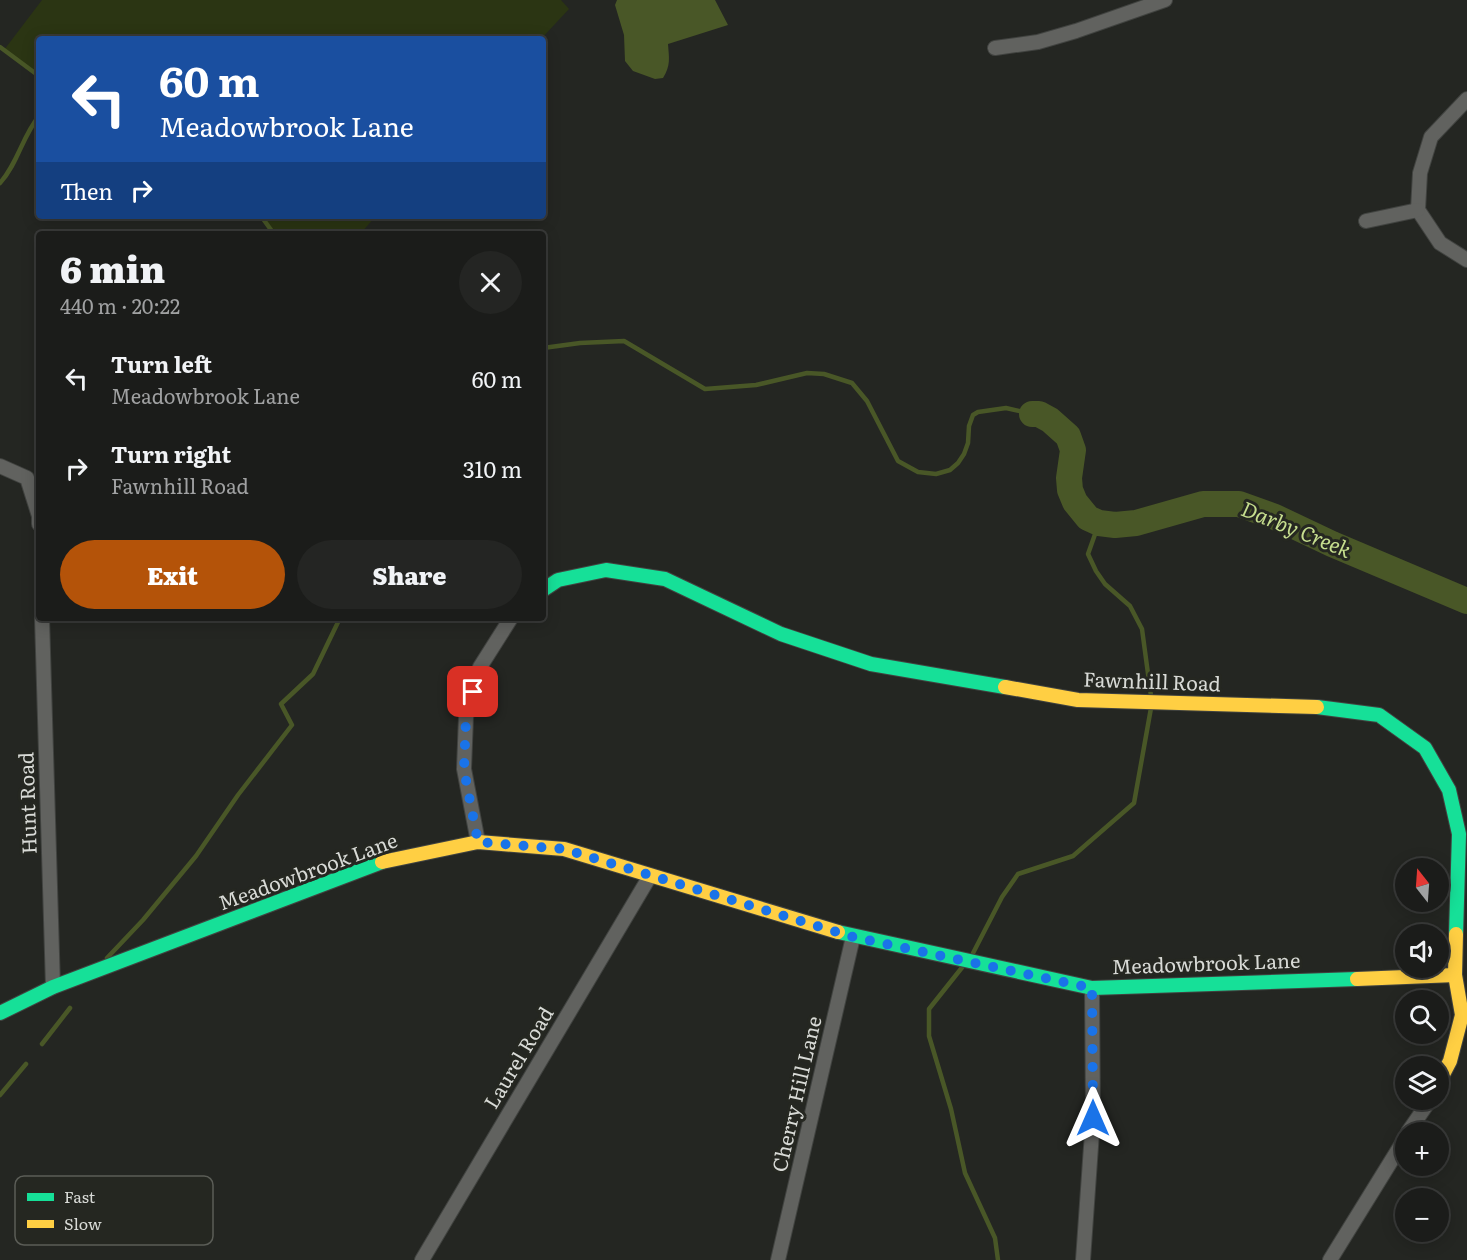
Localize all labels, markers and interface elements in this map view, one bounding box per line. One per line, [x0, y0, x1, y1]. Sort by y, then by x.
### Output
text: 60 m [159, 48, 260, 110]
icon: left [60, 60, 138, 138]
text: Meadowbrook Lane [159, 105, 414, 145]
text: Then [60, 174, 113, 207]
icon: right [125, 174, 158, 207]
text: 6 min [60, 241, 165, 294]
button: close [459, 251, 522, 314]
text: 440 m · 20:22 [60, 290, 180, 320]
text: Turn left [111, 347, 212, 380]
icon: left [60, 362, 93, 395]
text: 60 m [472, 362, 522, 395]
text: Meadowbrook Lane [111, 380, 300, 410]
text: Turn right [111, 437, 231, 470]
icon: right [60, 452, 93, 485]
text: 310 m [463, 452, 522, 485]
text: Fawnhill Road [111, 470, 249, 500]
water label: Darby Creek [1237, 492, 1357, 564]
button: Exit [60, 540, 285, 609]
button: Share [297, 540, 522, 609]
street label: Fawnhill Road [1083, 663, 1221, 697]
pin [447, 666, 498, 717]
icon: arrive [456, 675, 489, 708]
street label: Hunt Road [9, 751, 43, 855]
street label: Meadowbrook Lane [213, 824, 401, 917]
north arrow [1395, 858, 1449, 912]
map controls [1395, 858, 1449, 1242]
button: sound [1395, 924, 1449, 978]
street label: Meadowbrook Lane [1111, 944, 1301, 980]
button: search [1395, 990, 1449, 1044]
street label: Laurel Road [475, 1000, 560, 1114]
street label: Cherry Hill Lane [763, 1013, 828, 1174]
button: layers [1395, 1056, 1449, 1110]
position arrow [1061, 1086, 1125, 1150]
button: + [1395, 1122, 1449, 1176]
legend [15, 1176, 213, 1245]
text: Fast [64, 1184, 96, 1208]
button: − [1395, 1188, 1449, 1242]
text: Slow [64, 1211, 102, 1235]

